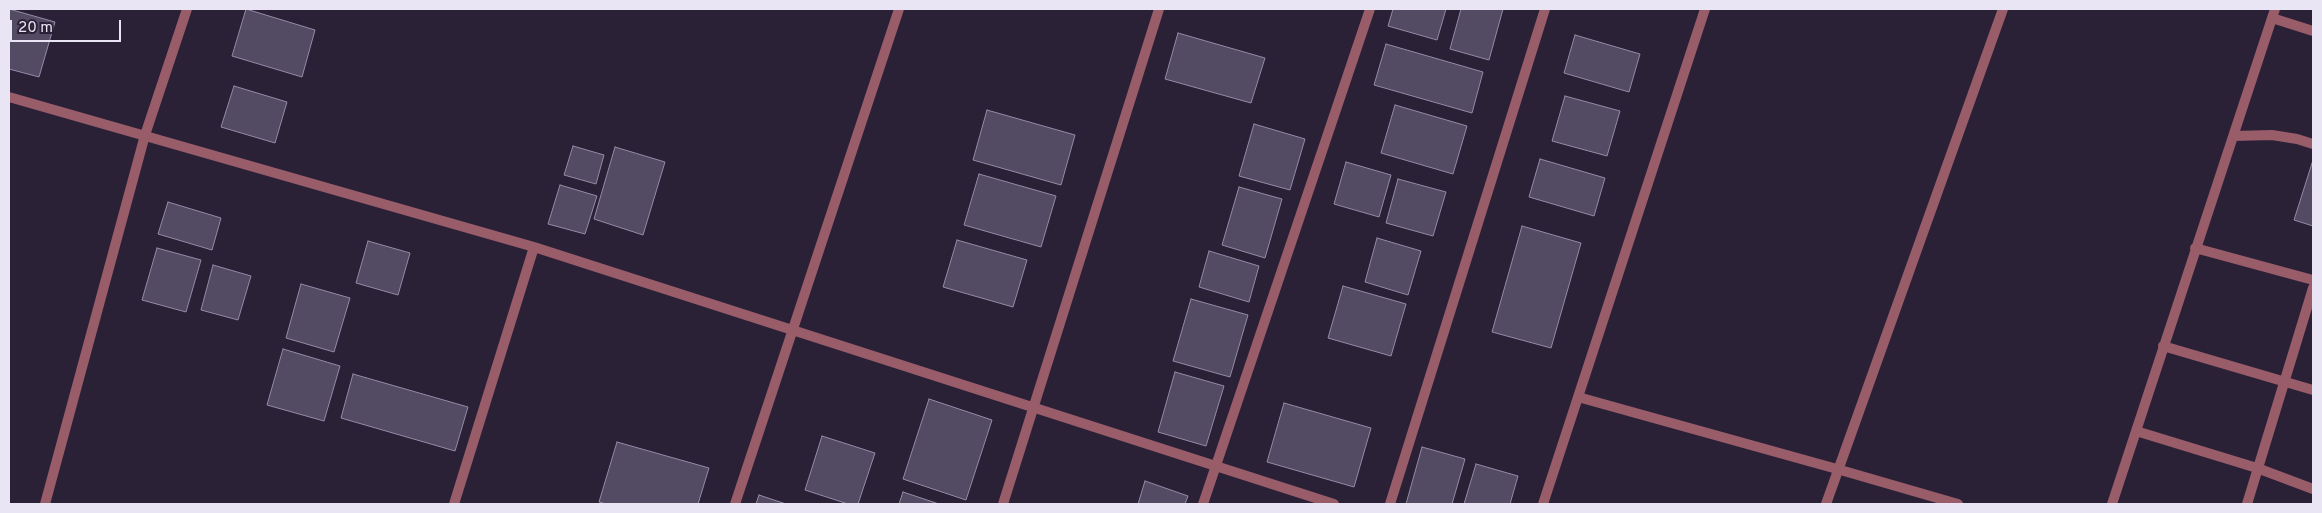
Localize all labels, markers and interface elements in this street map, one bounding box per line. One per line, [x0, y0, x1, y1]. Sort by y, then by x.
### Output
scale bar [12, 10, 124, 42]
text: 20 m [18, 19, 53, 38]

